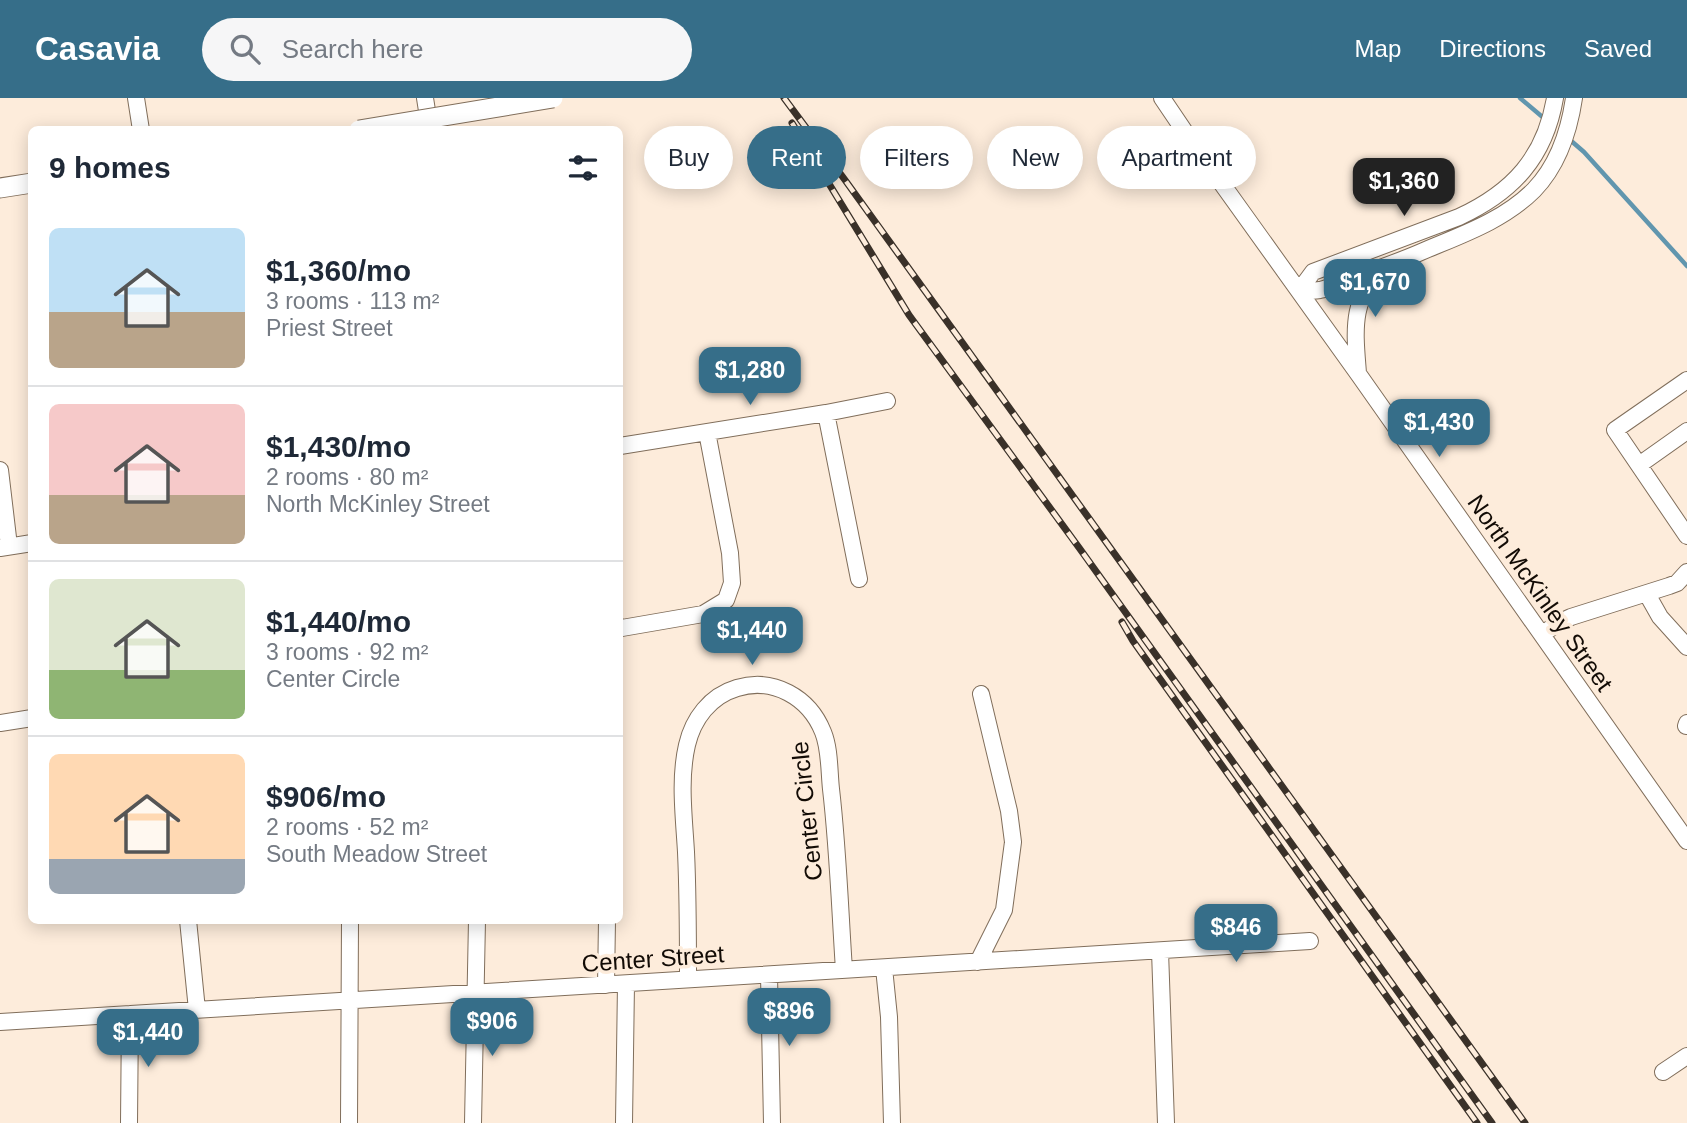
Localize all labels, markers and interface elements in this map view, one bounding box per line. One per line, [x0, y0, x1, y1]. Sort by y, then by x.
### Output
search box [202, 18, 692, 81]
text: Casavia [35, 30, 160, 67]
icon: search [226, 30, 264, 68]
text: Search here [282, 34, 423, 64]
text: Map [1355, 35, 1401, 62]
text: Directions [1439, 35, 1546, 62]
text: Saved [1584, 35, 1652, 62]
chip: Buy [644, 126, 733, 189]
chip: Rent [747, 126, 846, 189]
chip: Filters [860, 126, 973, 189]
chip: New [987, 126, 1083, 189]
chip: Apartment [1097, 126, 1256, 189]
icon: filters [564, 149, 602, 187]
text: 9 homes [49, 151, 171, 184]
pin: $1,360 [1347, 158, 1461, 218]
text: $1,360 [1369, 168, 1439, 194]
text: $1,360/mo [266, 254, 411, 287]
icon: home [105, 256, 189, 340]
pin: $1,670 [1318, 260, 1432, 319]
text: $1,670 [1340, 269, 1410, 295]
text: 3 rooms · 113 m² [266, 288, 439, 314]
text: Priest Street [266, 315, 393, 341]
pin: $1,280 [693, 348, 807, 407]
text: $1,280 [715, 357, 785, 383]
pin: $1,430 [1382, 400, 1496, 459]
text: $1,430 [1404, 409, 1474, 435]
text: $1,430/mo [266, 430, 411, 463]
icon: home [105, 432, 189, 516]
text: 2 rooms · 80 m² [266, 464, 428, 490]
street label: North McKinley Street [1462, 489, 1619, 696]
text: North McKinley Street [266, 491, 490, 517]
text: $1,440/mo [266, 605, 411, 638]
icon: home [105, 607, 189, 691]
pin: $1,440 [695, 608, 809, 667]
text: $1,440 [717, 617, 787, 643]
text: 3 rooms · 92 m² [266, 639, 428, 665]
text: Center Circle [266, 666, 400, 692]
street label: Center Circle [786, 740, 827, 882]
text: $906/mo [266, 780, 386, 813]
icon: home [105, 782, 189, 866]
text: 2 rooms · 52 m² [266, 814, 428, 840]
text: South Meadow Street [266, 841, 487, 867]
pin: $846 [1195, 904, 1277, 964]
text: $846 [1210, 914, 1262, 940]
street label: Center Street [581, 940, 725, 977]
pin: $896 [748, 988, 830, 1048]
pin: $906 [451, 998, 533, 1058]
text: $896 [763, 998, 815, 1024]
text: $906 [466, 1008, 518, 1034]
pin: $1,440 [91, 1010, 205, 1069]
text: $1,440 [113, 1019, 183, 1045]

